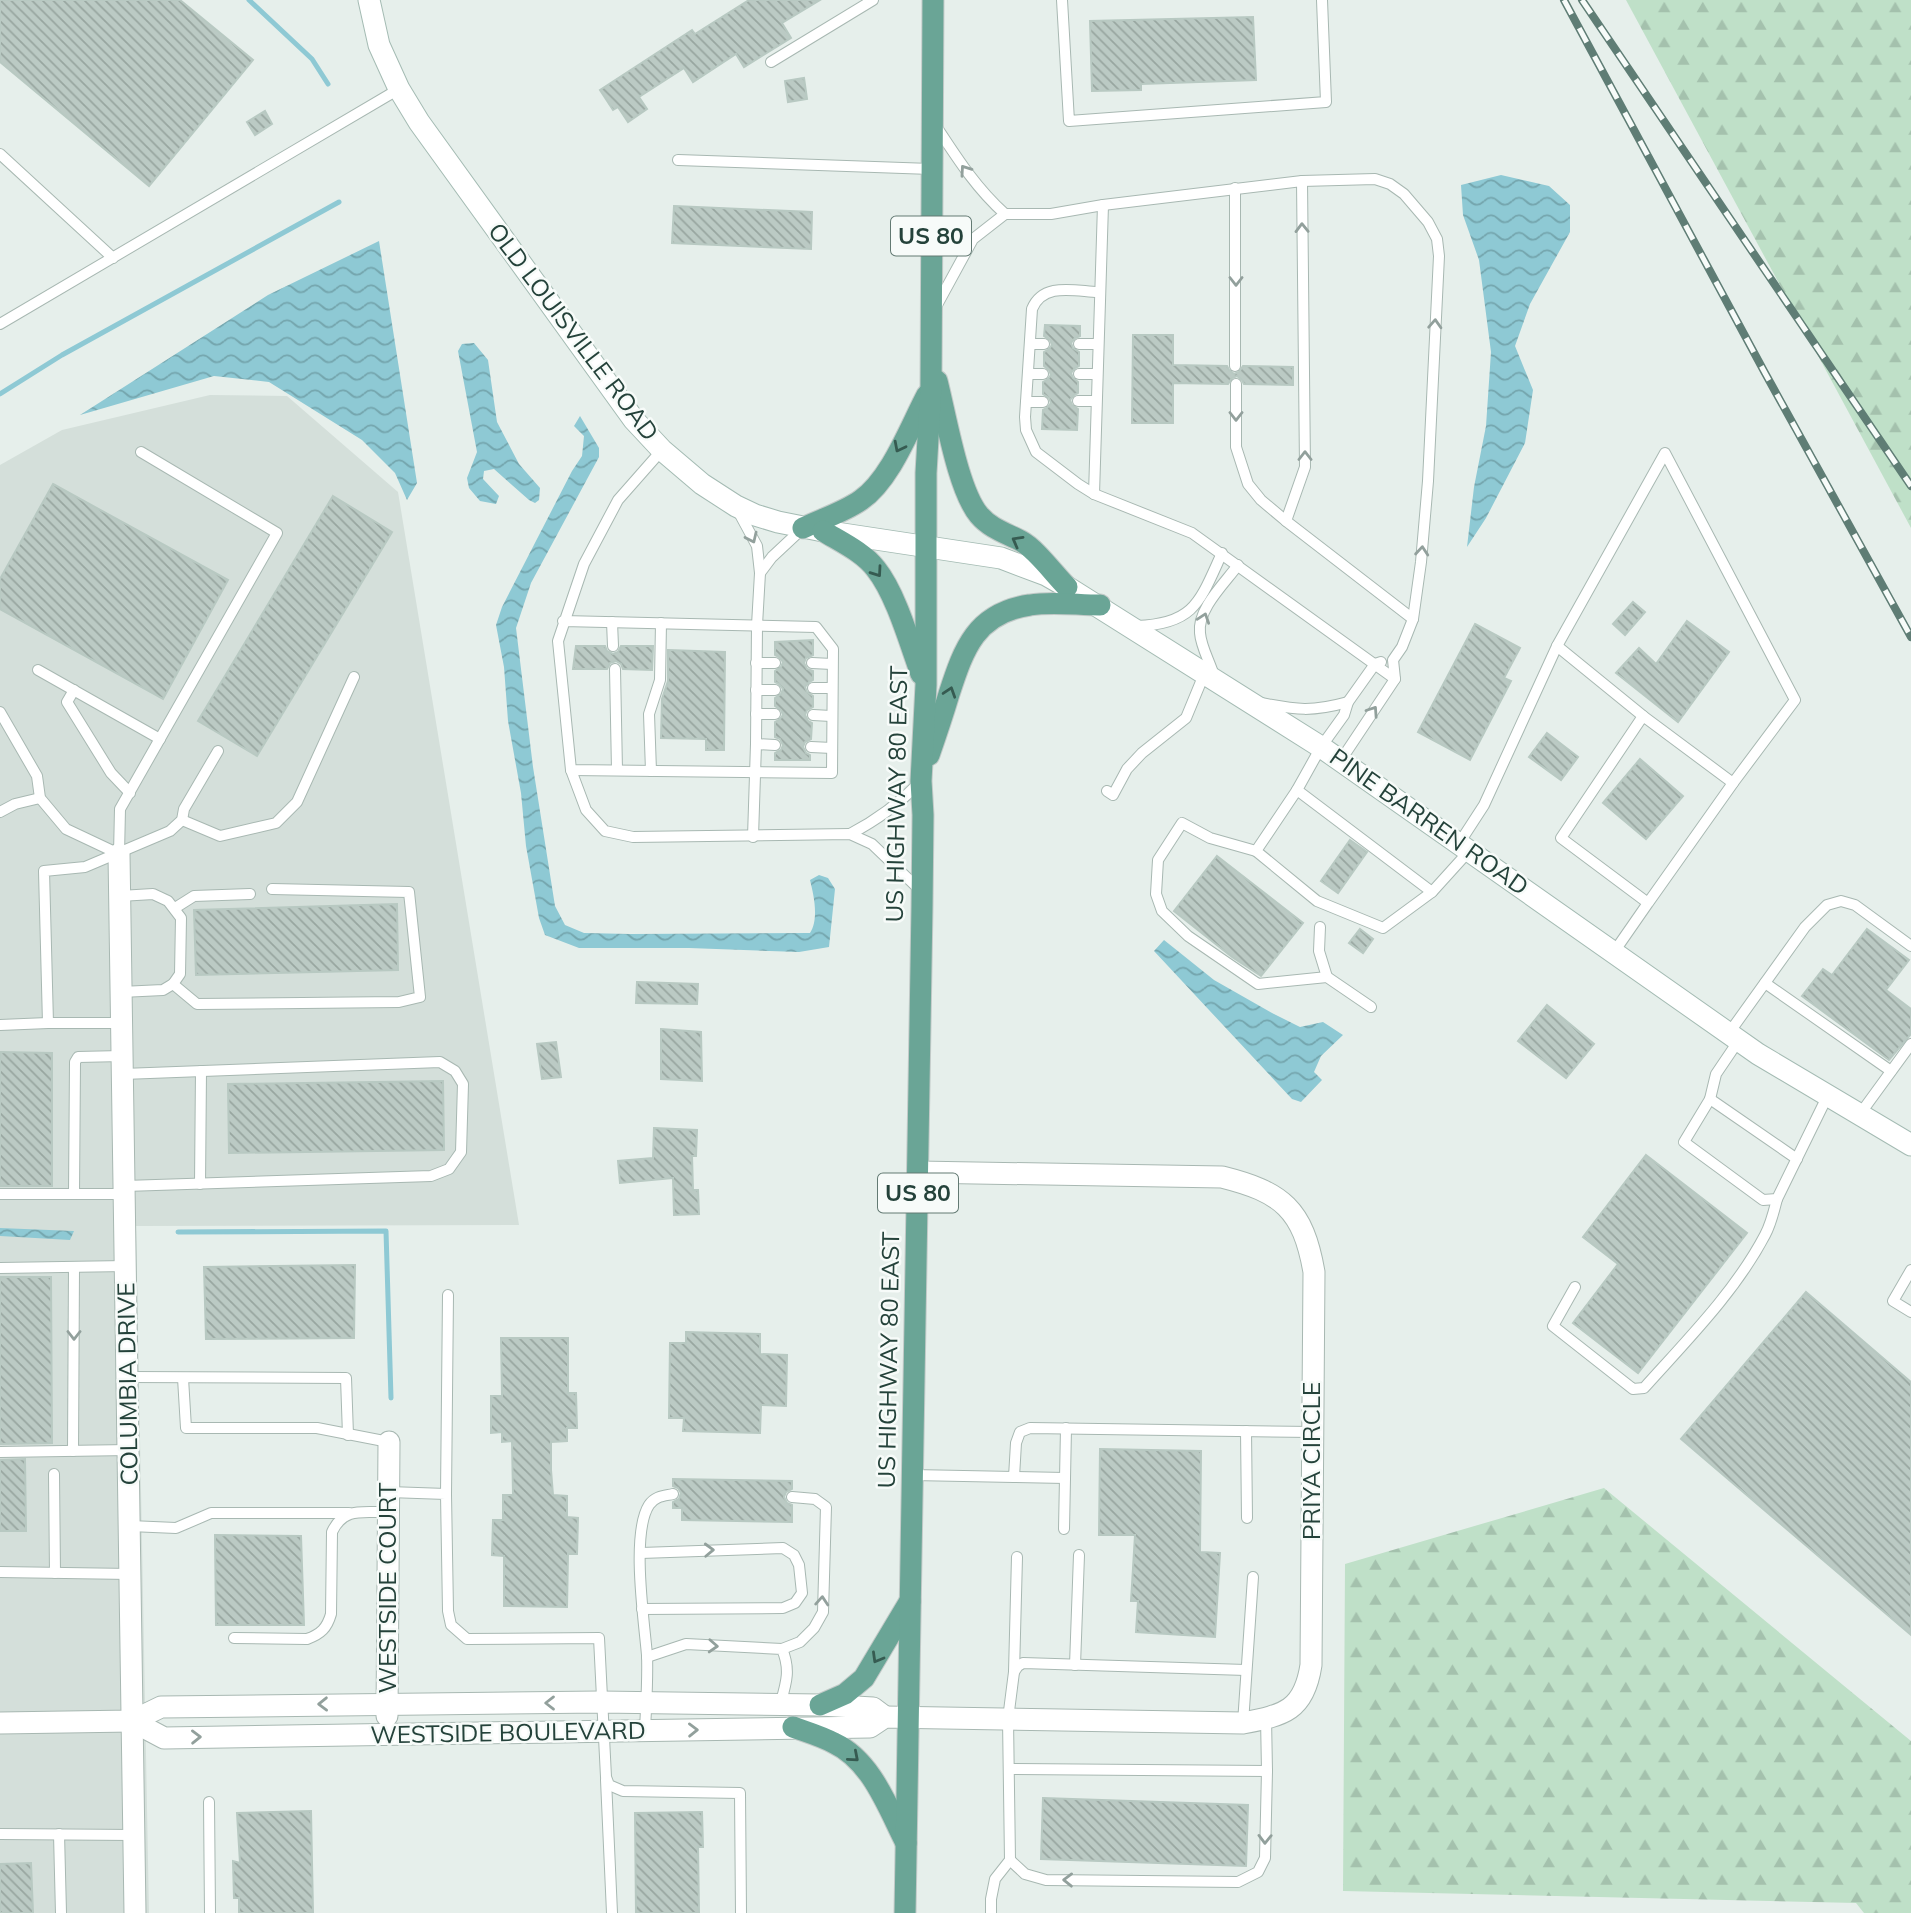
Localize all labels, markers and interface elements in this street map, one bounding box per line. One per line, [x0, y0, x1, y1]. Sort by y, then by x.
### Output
one-way arrow [961, 165, 973, 178]
road number: US 80 [891, 216, 971, 256]
street label: OLD LOUISVILLE ROAD [482, 217, 665, 446]
one-way arrow [1295, 223, 1310, 234]
one-way arrow [1228, 276, 1244, 287]
one-way arrow [1428, 318, 1443, 329]
one-way arrow [1228, 411, 1244, 421]
one-way arrow [894, 440, 908, 452]
one-way arrow [1297, 450, 1313, 461]
one-way arrow [744, 531, 758, 543]
one-way arrow [1012, 536, 1025, 549]
one-way arrow [1414, 545, 1429, 556]
one-way arrow [869, 564, 881, 577]
one-way arrow [1196, 613, 1210, 625]
street label: US HIGHWAY 80 EAST [879, 665, 913, 923]
one-way arrow [942, 687, 956, 699]
one-way arrow [1365, 706, 1378, 719]
street label: PINE BARREN ROAD [1324, 741, 1535, 901]
road number: US 80 [878, 1174, 958, 1212]
street label: US HIGHWAY 80 EAST [871, 1231, 905, 1489]
street label: COLUMBIA DRIVE [110, 1282, 144, 1486]
one-way arrow [66, 1330, 82, 1341]
street label: PRIYA CIRCLE [1296, 1382, 1326, 1540]
street label: WESTSIDE COURT [372, 1482, 402, 1694]
one-way arrow [704, 1543, 715, 1558]
one-way arrow [815, 1596, 830, 1607]
one-way arrow [708, 1638, 719, 1653]
one-way arrow [872, 1651, 885, 1664]
one-way arrow [544, 1695, 555, 1710]
one-way arrow [317, 1696, 327, 1712]
street label: WESTSIDE BOULEVARD [370, 1715, 646, 1749]
one-way arrow [688, 1722, 699, 1737]
one-way arrow [192, 1729, 202, 1745]
one-way arrow [846, 1749, 859, 1761]
one-way arrow [1258, 1834, 1273, 1845]
one-way arrow [1062, 1872, 1072, 1888]

